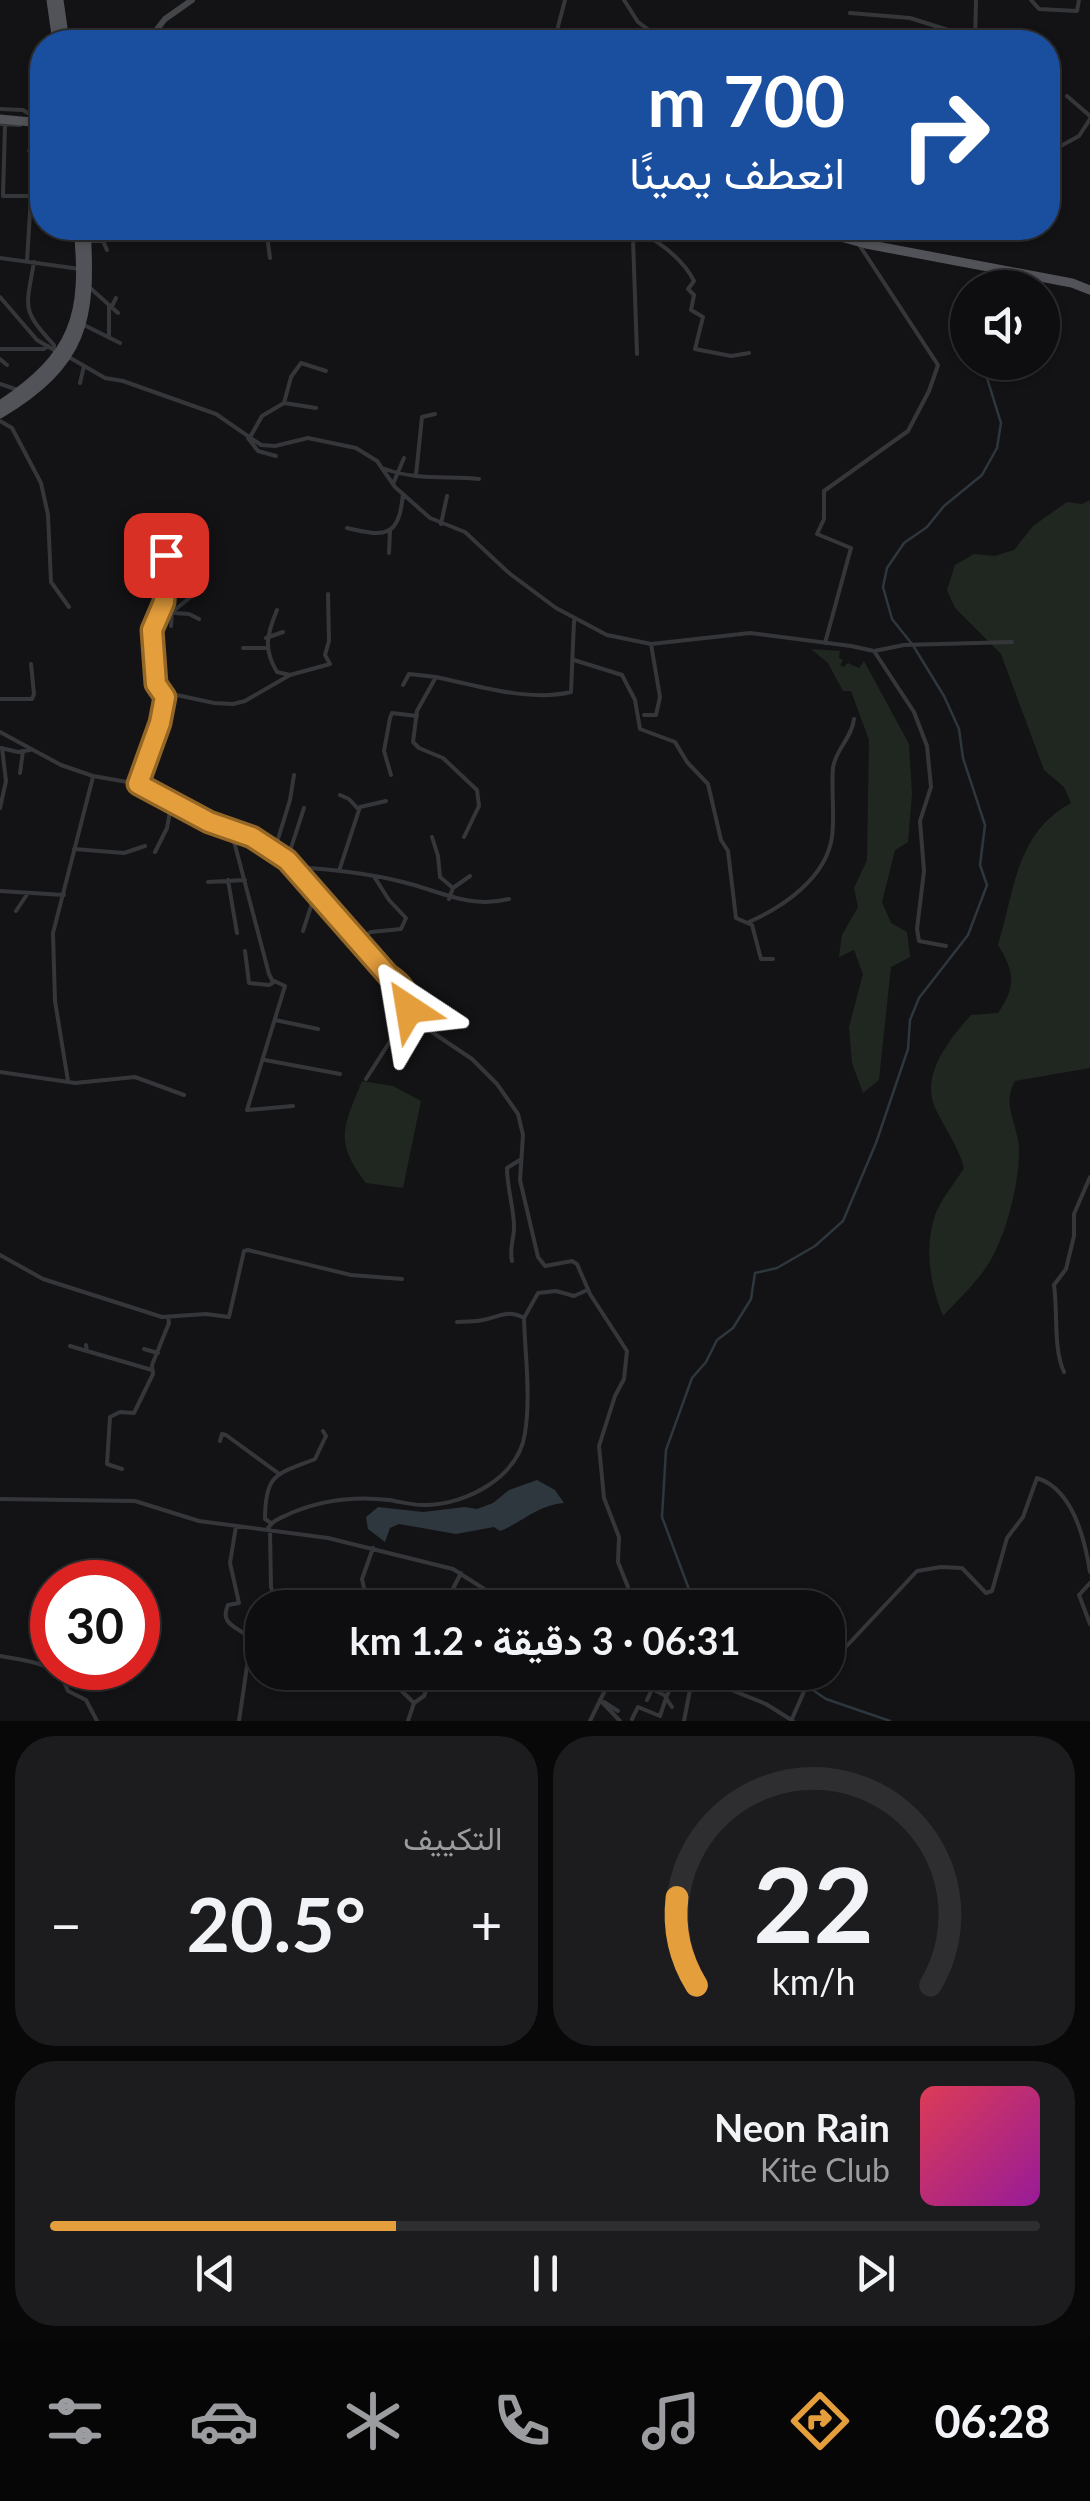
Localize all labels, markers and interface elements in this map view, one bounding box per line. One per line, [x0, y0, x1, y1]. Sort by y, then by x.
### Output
text: 700 m [648, 58, 845, 142]
icon: right [880, 70, 1010, 200]
text: انعطف يمينًا [629, 145, 845, 199]
map controls [950, 270, 1060, 380]
button: sound [950, 270, 1060, 380]
pin [124, 513, 209, 598]
icon: arrive [139, 528, 194, 583]
position arrow [357, 957, 461, 1061]
speed limit sign: 30 [30, 1560, 160, 1690]
text: 06:31 · 3 دقيقة · 1.2 km [349, 1617, 741, 1663]
text: التكييف [403, 1818, 503, 1857]
text: 22 [753, 1840, 874, 1965]
text: 20.5° [187, 1878, 366, 1968]
text: − [50, 1891, 82, 1957]
text: + [471, 1891, 502, 1957]
text: km/h [772, 1960, 856, 2003]
text: Neon Rain [714, 2104, 890, 2150]
text: Kite Club [760, 2150, 890, 2189]
icon: previous [188, 2246, 243, 2301]
icon: pause [518, 2246, 573, 2301]
icon: next [848, 2246, 903, 2301]
icon: filters [40, 2386, 110, 2456]
icon: car [189, 2386, 259, 2456]
icon: climate [338, 2386, 408, 2456]
icon: phone [487, 2386, 557, 2456]
icon: music [636, 2386, 706, 2456]
icon: directions [785, 2386, 855, 2456]
text: 06:28 [934, 2394, 1050, 2448]

